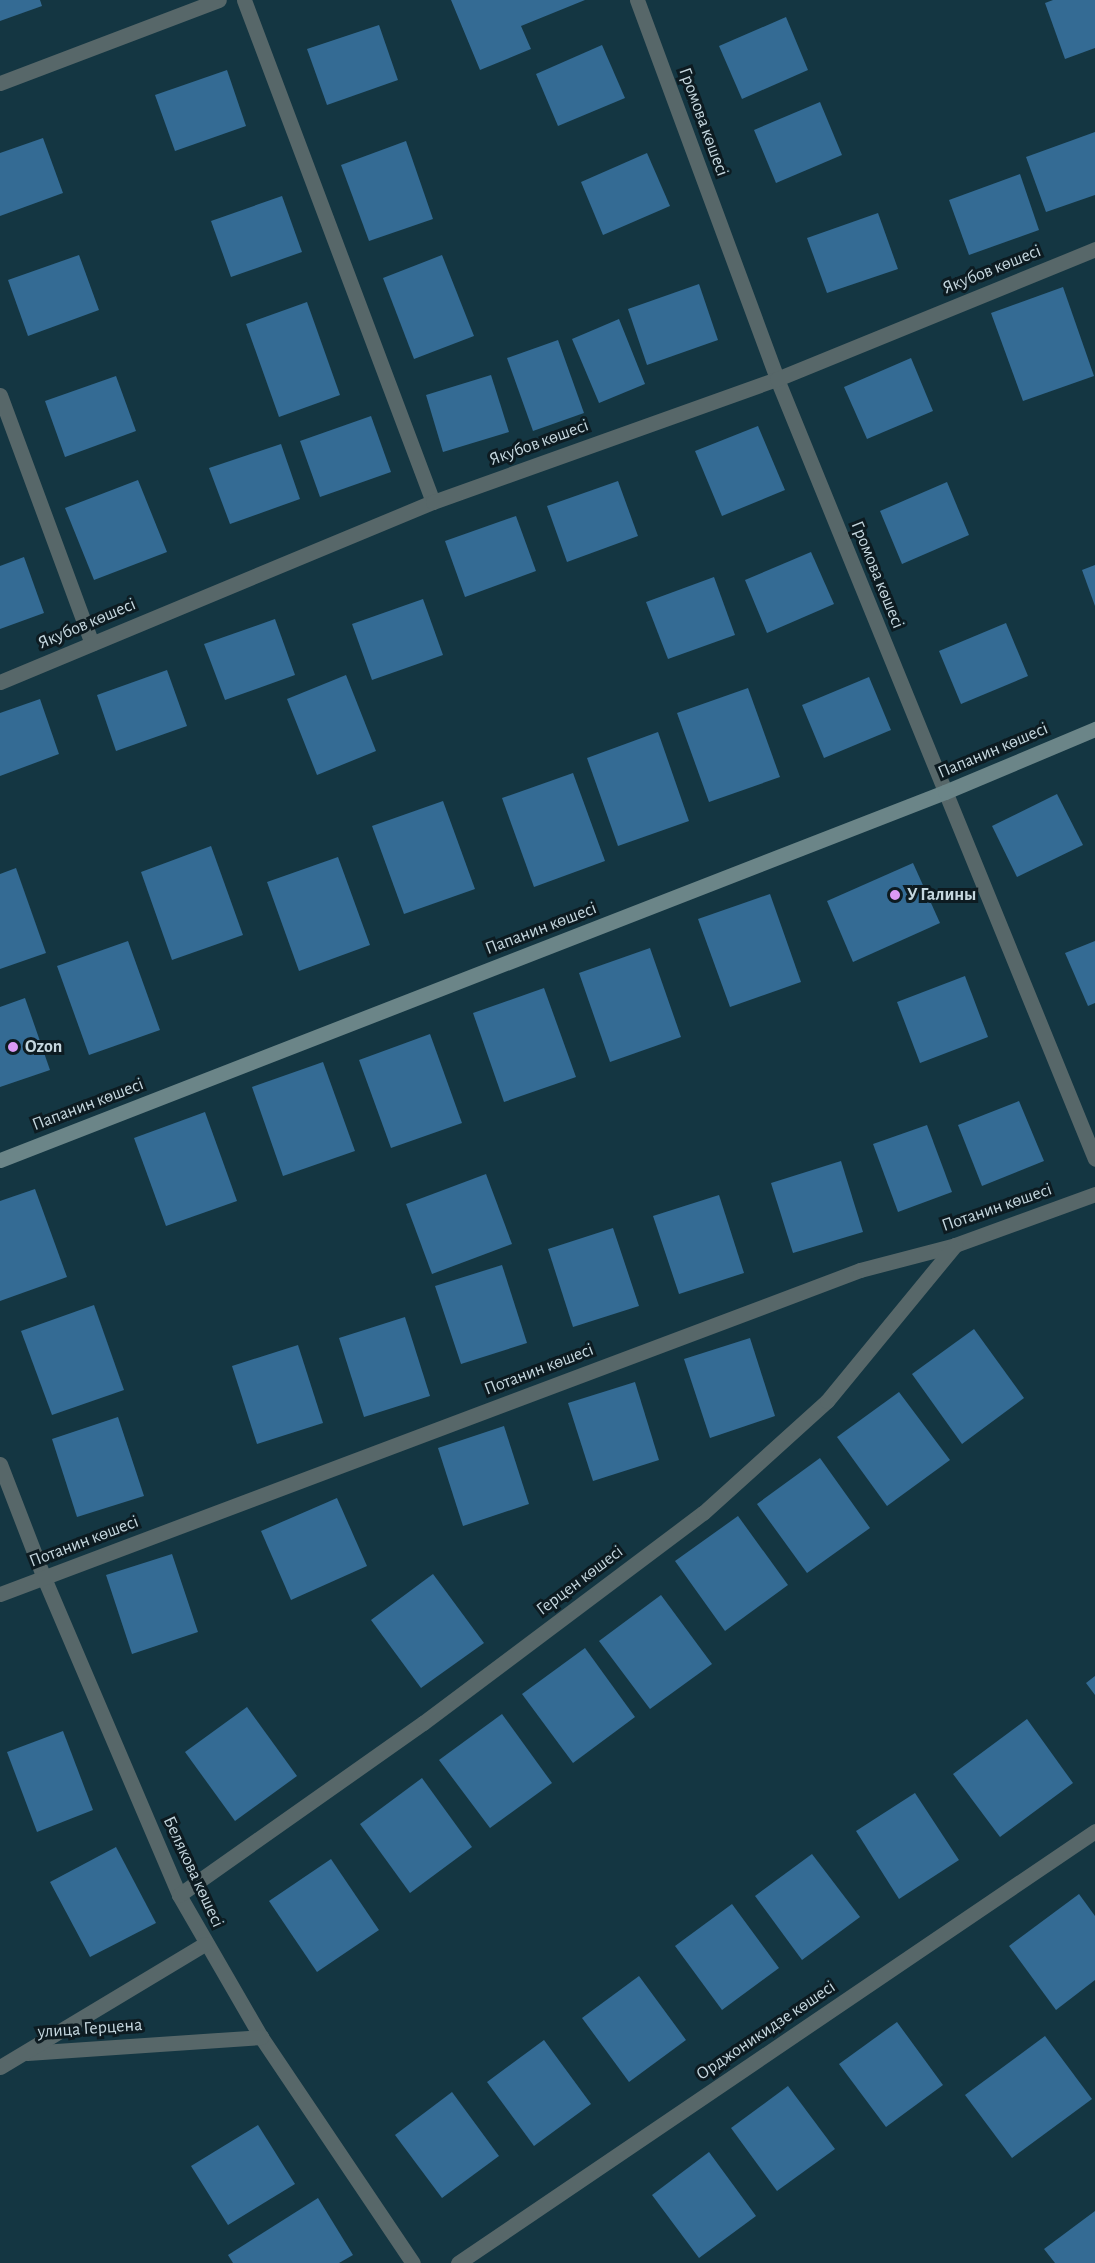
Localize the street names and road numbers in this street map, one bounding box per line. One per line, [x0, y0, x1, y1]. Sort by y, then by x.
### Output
street label: Громова көшесі [673, 65, 733, 179]
street label: Якубов көшесі [940, 240, 1044, 300]
street label: Якубов көшесі [486, 415, 592, 471]
street label: Громова көшесі [846, 518, 908, 632]
street label: Якубов көшесі [35, 594, 139, 654]
street label: Папанин көшесі [935, 718, 1051, 784]
street label: Папанин көшесі [482, 898, 600, 960]
street label: Папанин көшесі [29, 1074, 147, 1136]
street label: Потанин көшесі [939, 1179, 1055, 1237]
street label: Потанин көшесі [481, 1339, 597, 1401]
street label: Потанин көшесі [26, 1511, 142, 1573]
street label: Герцен көшесі [532, 1541, 628, 1621]
street label: Белякова көшесі [158, 1813, 228, 1931]
street label: Орджоникидзе көшесі [692, 1976, 840, 2086]
street label: улица Герцена [37, 2015, 143, 2043]

